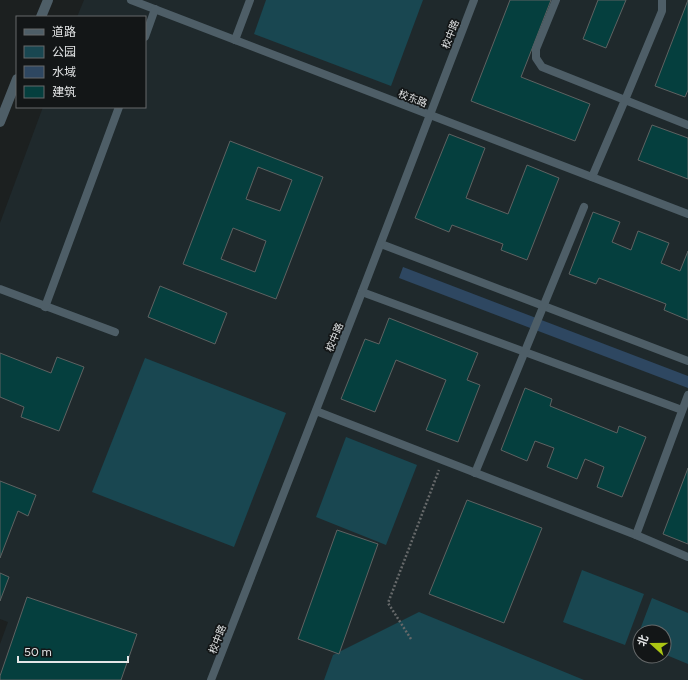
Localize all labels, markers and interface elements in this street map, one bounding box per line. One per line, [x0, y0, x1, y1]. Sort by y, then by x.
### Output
legend [16, 16, 146, 108]
street label: 校中路 [439, 18, 462, 51]
text: 道路 [52, 25, 76, 39]
text: 公园 [52, 45, 76, 59]
text: 水域 [52, 65, 76, 79]
text: 建筑 [52, 85, 76, 99]
street label: 校东路 [396, 87, 429, 110]
street label: 校中路 [323, 321, 346, 354]
street label: 校中路 [206, 623, 229, 656]
north arrow [632, 624, 672, 664]
text: 北 [635, 633, 651, 648]
scale bar [18, 638, 128, 664]
text: 50 m [24, 645, 52, 659]

